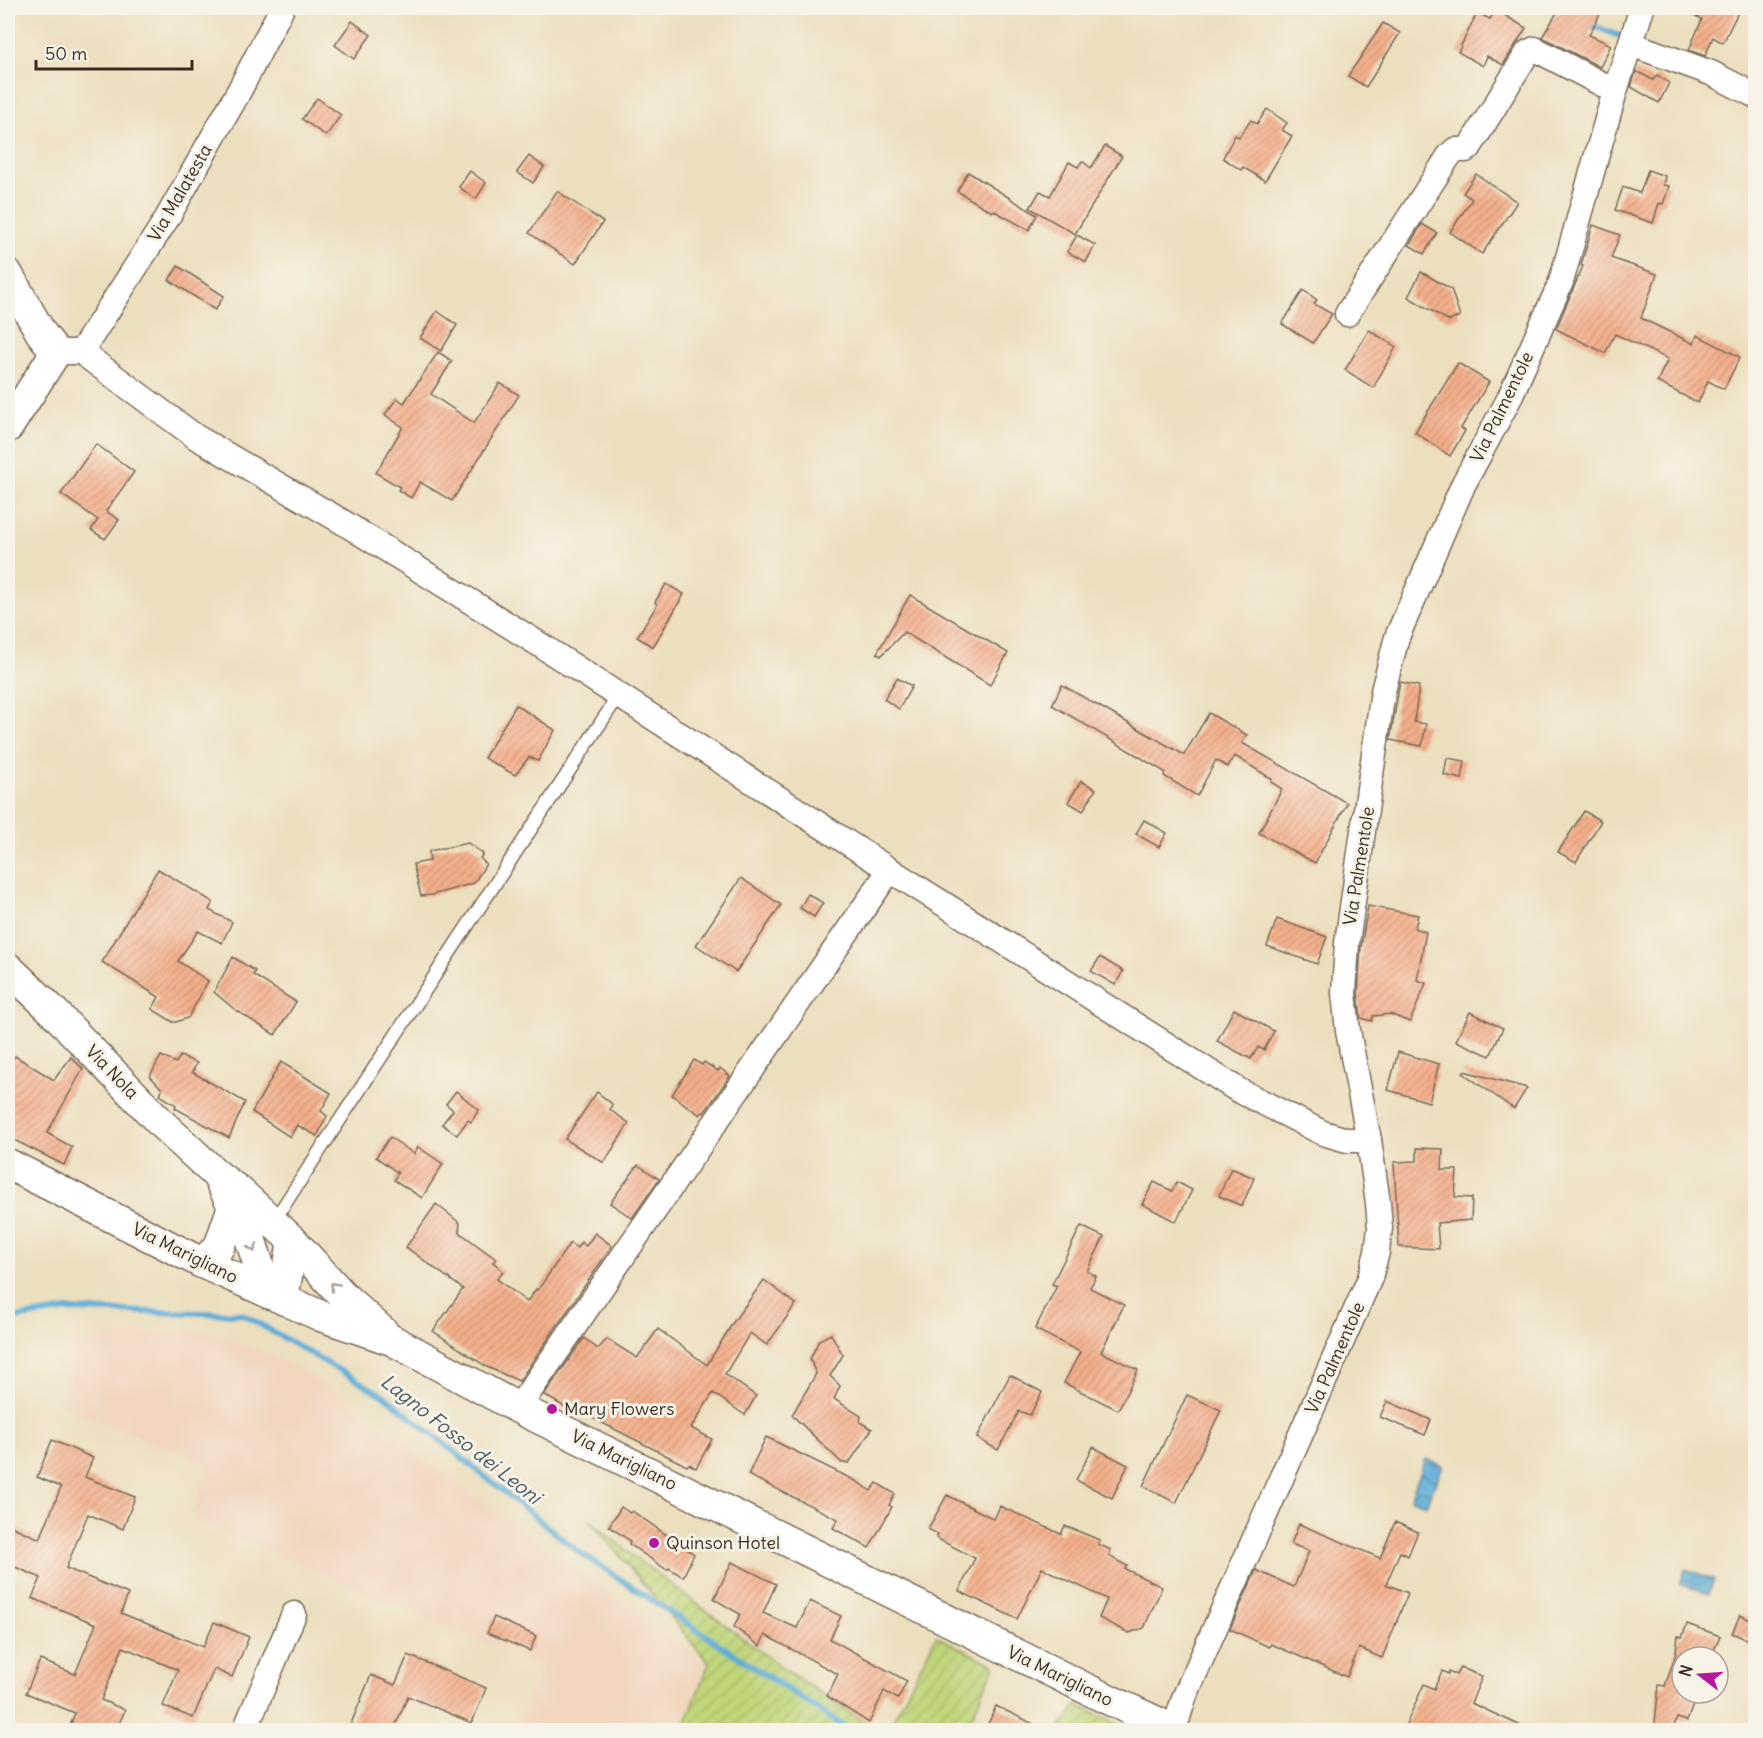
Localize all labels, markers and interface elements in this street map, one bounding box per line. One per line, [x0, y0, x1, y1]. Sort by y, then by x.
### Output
scale bar [36, 33, 192, 71]
text: 50 m [45, 42, 87, 65]
street label: Via Malatesta [142, 140, 217, 246]
street label: Via Palmentole [1465, 348, 1538, 466]
street label: Via Palmentole [1338, 805, 1379, 927]
street label: Via Nola [81, 1040, 144, 1104]
street label: Via Marigliano [129, 1217, 242, 1288]
one-way arrow [246, 1242, 258, 1253]
one-way arrow [330, 1282, 341, 1292]
street label: Via Palmentole [1300, 1298, 1369, 1417]
water label: Lagno Fosso dei Leoni [376, 1368, 548, 1511]
place label: Mary Flowers [564, 1397, 674, 1420]
marker: Mary Flowers [545, 1402, 559, 1416]
street label: Via Marigliano [568, 1424, 681, 1495]
place label: Quinson Hotel [666, 1531, 780, 1554]
marker: Quinson Hotel [647, 1536, 661, 1550]
street label: Via Marigliano [1004, 1640, 1117, 1711]
north arrow [1670, 1645, 1730, 1705]
text: N [1674, 1662, 1697, 1679]

